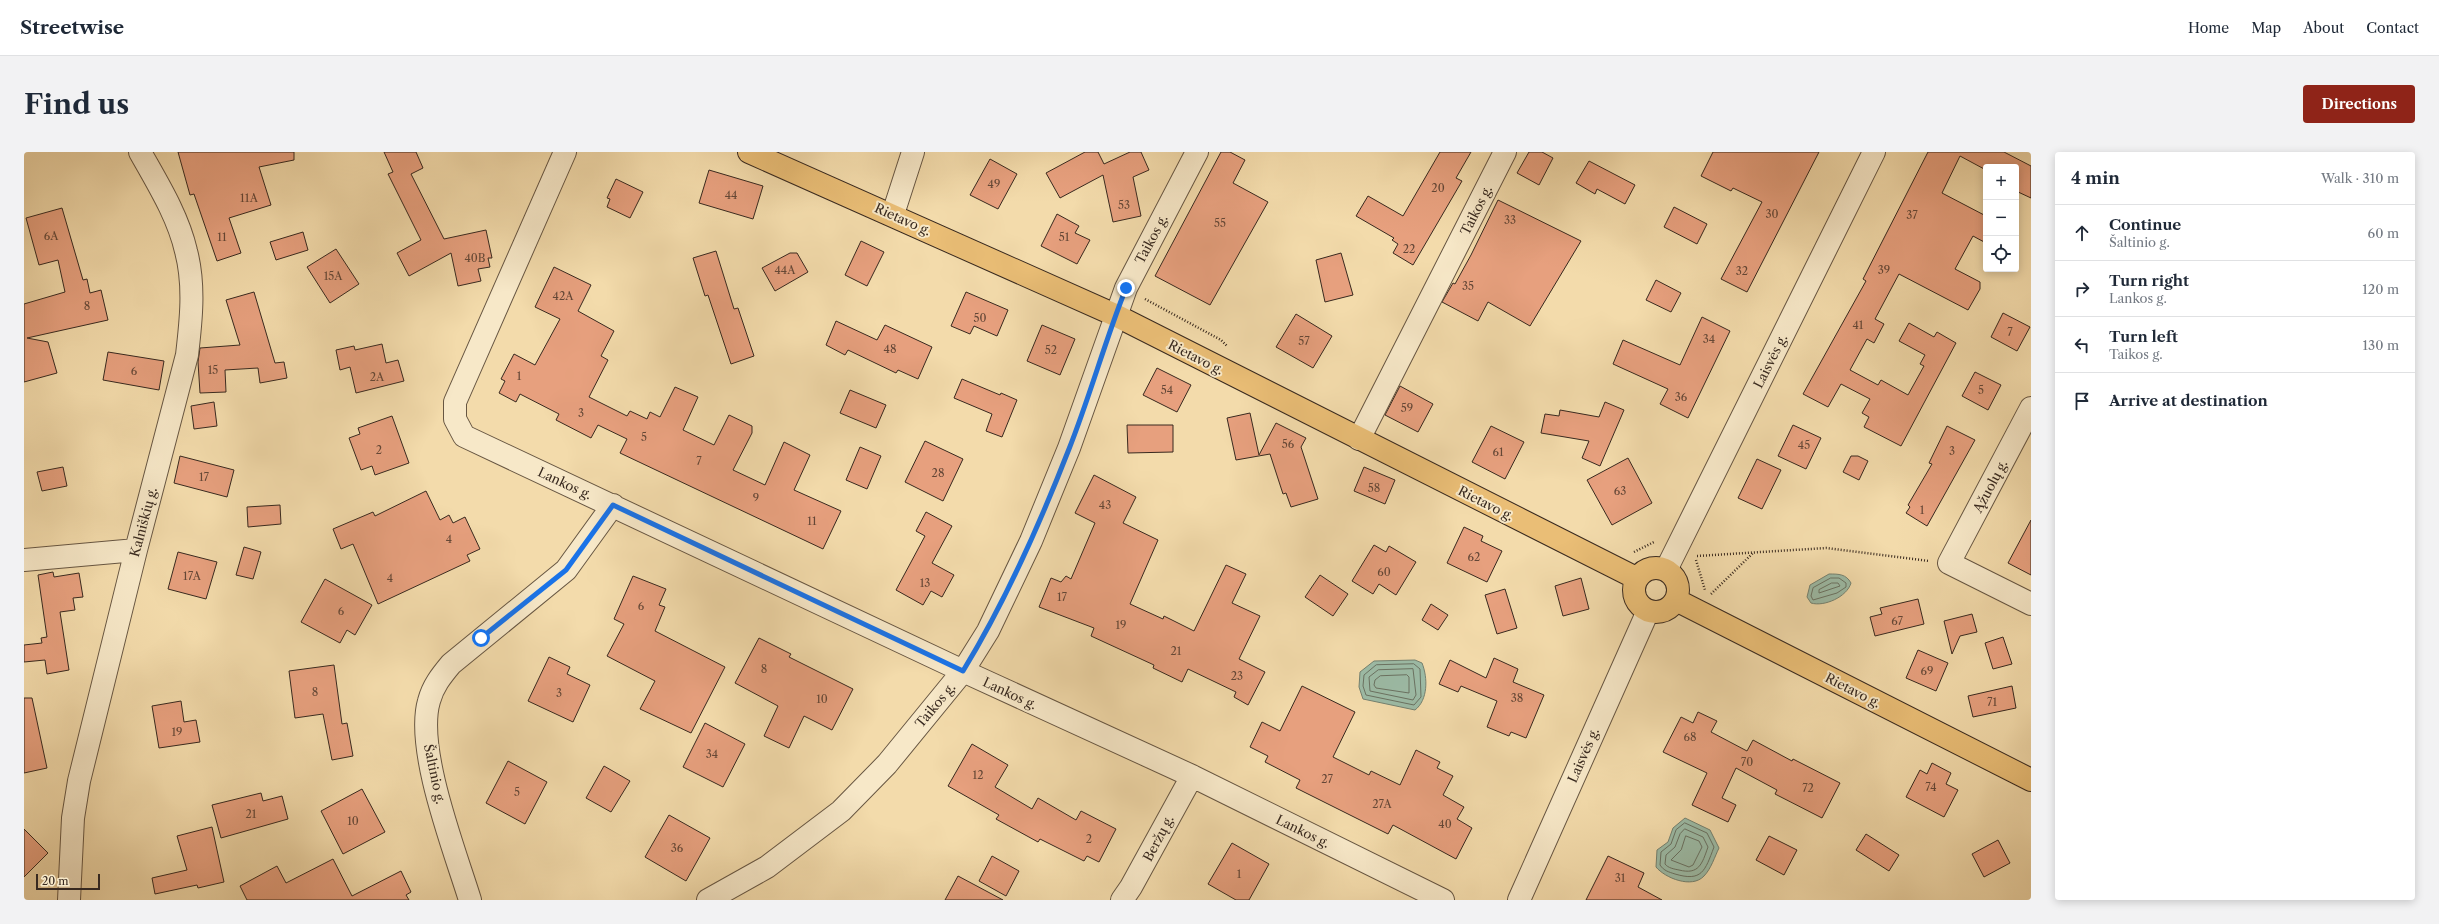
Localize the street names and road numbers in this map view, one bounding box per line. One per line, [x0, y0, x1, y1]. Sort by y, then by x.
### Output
street label: Taikos g. [1457, 182, 1495, 238]
street label: Rietavo g. [872, 199, 934, 239]
street label: Taikos g. [1131, 212, 1171, 266]
street label: Laisvės g. [1750, 331, 1790, 391]
street label: Rietavo g. [1166, 336, 1226, 378]
street label: Ąžuolų g. [1969, 457, 2011, 516]
street label: Lankos g. [535, 464, 595, 502]
street label: Rietavo g. [1456, 482, 1516, 524]
street label: Kalniškių g. [126, 485, 160, 559]
street label: Rietavo g. [1823, 669, 1883, 711]
street label: Lankos g. [980, 674, 1040, 712]
street label: Taikos g. [912, 679, 958, 731]
street label: Laisvės g. [1564, 725, 1602, 785]
street label: Šaltinio g. [421, 743, 449, 805]
street label: Lankos g. [1273, 811, 1333, 851]
street label: Beržų g. [1139, 812, 1177, 864]

